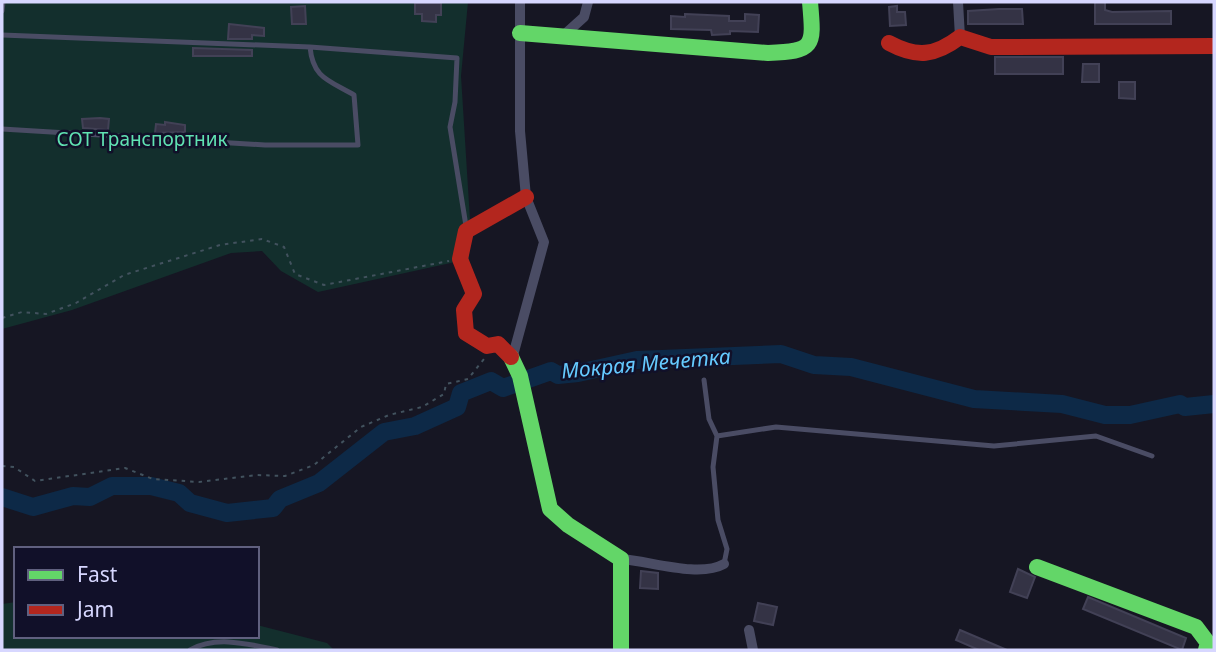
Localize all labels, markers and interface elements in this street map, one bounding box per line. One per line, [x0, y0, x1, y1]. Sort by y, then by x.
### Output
park label: СОТ Транспортник [56, 126, 228, 152]
water label: Мокрая Мечетка [560, 342, 732, 384]
legend [14, 547, 259, 638]
text: Fast [77, 560, 118, 588]
text: Jam [75, 595, 114, 623]

